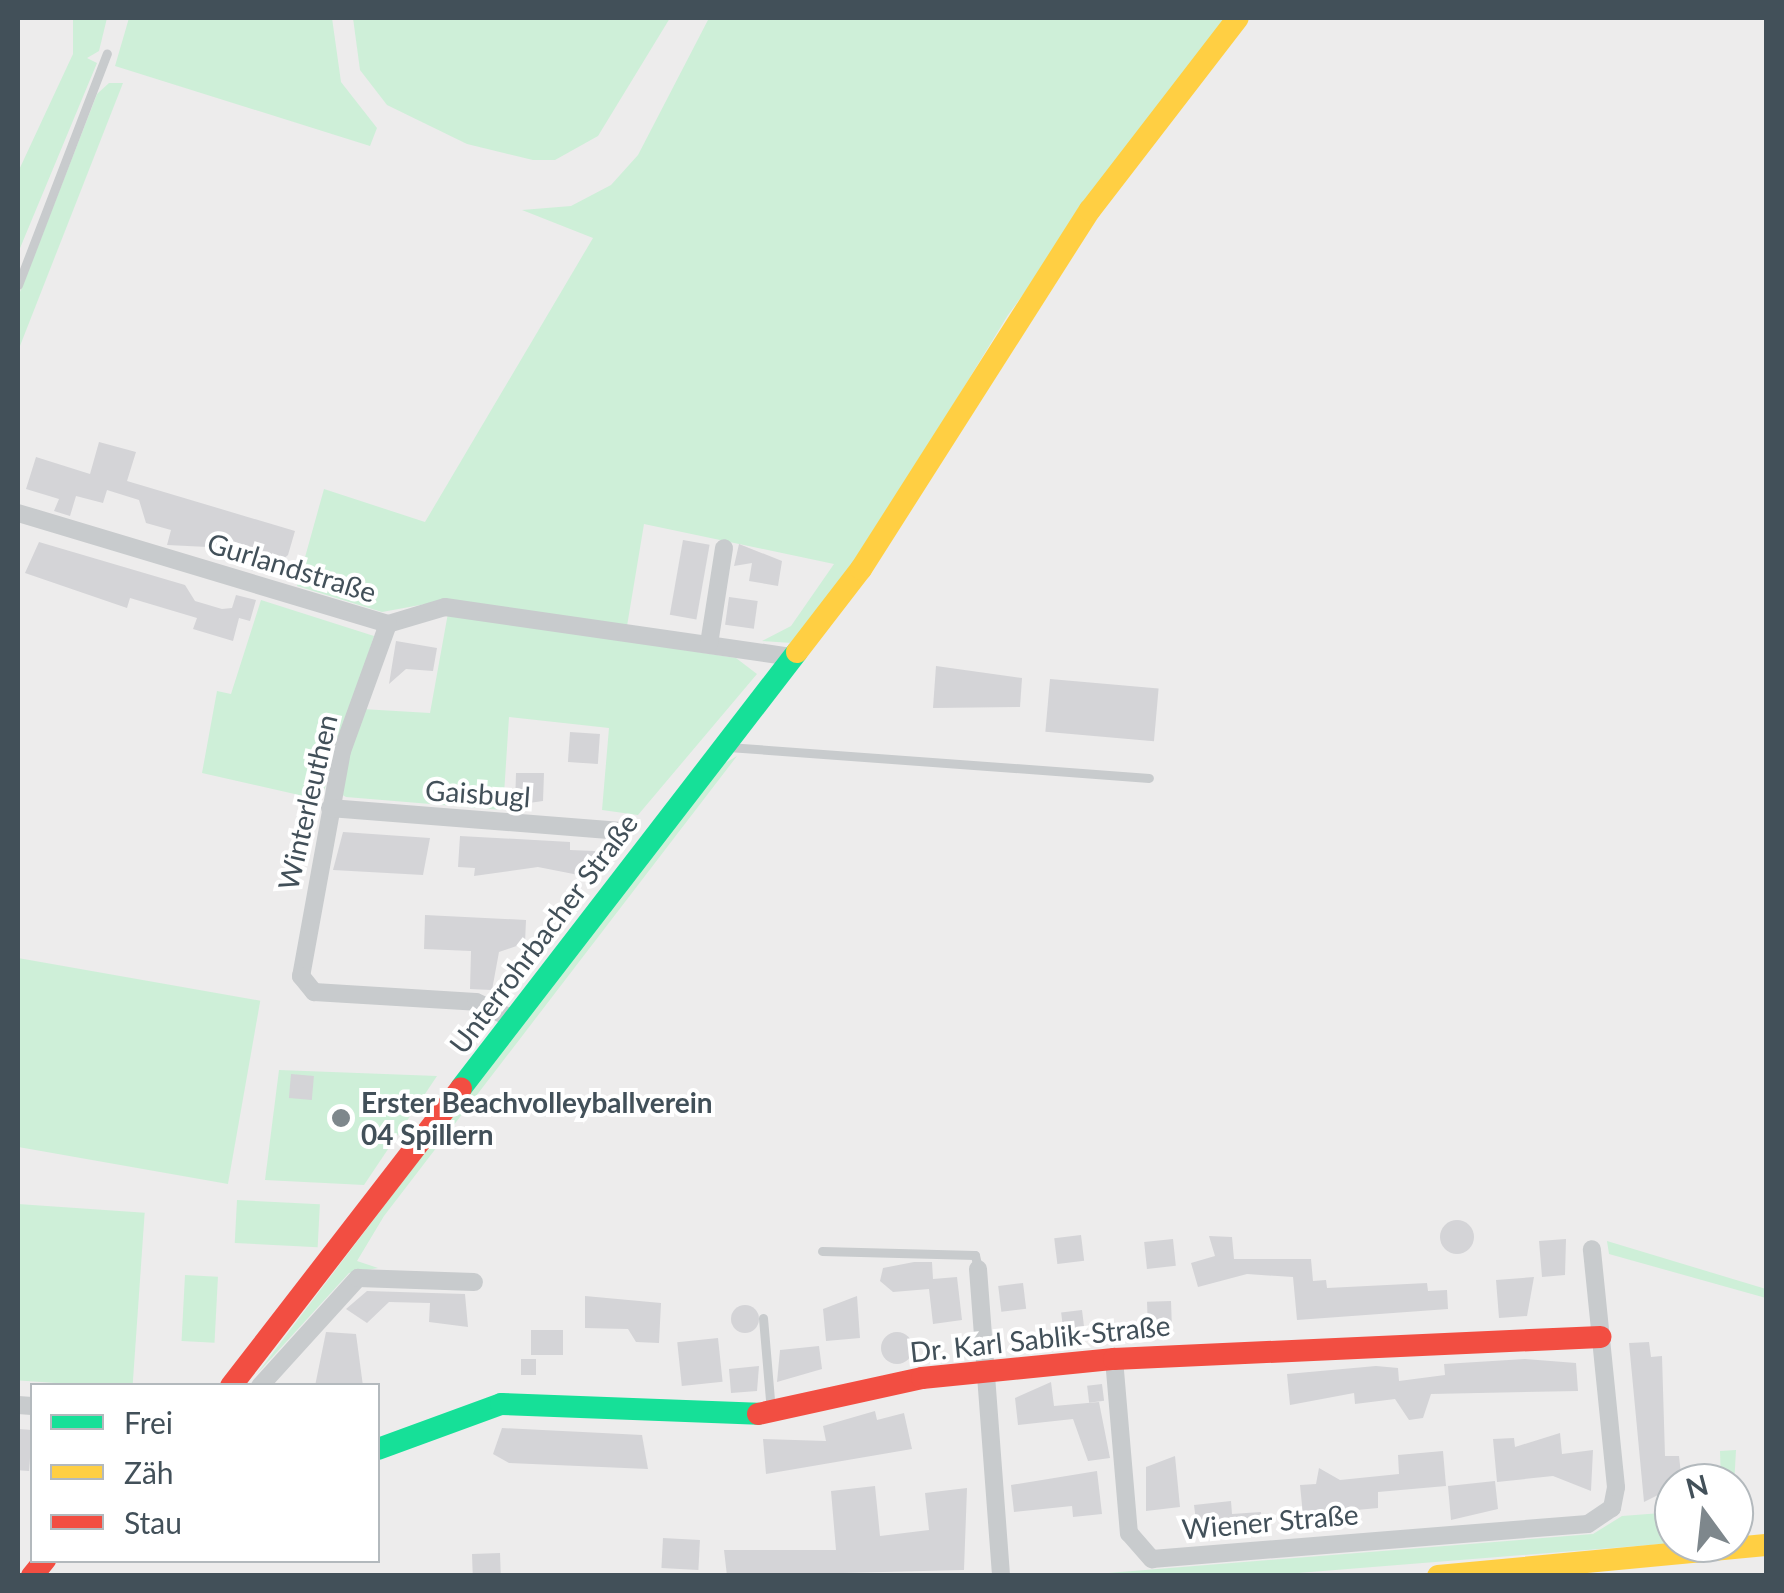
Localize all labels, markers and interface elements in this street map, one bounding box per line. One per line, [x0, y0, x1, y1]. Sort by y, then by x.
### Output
street label: Gurlandstraße [203, 525, 381, 609]
street label: Winterleuthen [270, 711, 344, 893]
street label: Gaisbugl [424, 773, 532, 813]
street label: Unterrohrbacher Straße [442, 806, 644, 1060]
place label: Erster Beachvolleyballverein 04 Spillern [361, 1085, 713, 1151]
marker: Erster Beachvolleyballverein 04 Spillern [330, 1107, 352, 1129]
street label: Dr. Karl Sablik-Straße [908, 1308, 1172, 1368]
legend [30, 1383, 380, 1563]
text: Frei [124, 1404, 173, 1440]
text: Zäh [124, 1454, 174, 1490]
north arrow [1654, 1463, 1754, 1563]
text: N [1682, 1467, 1712, 1505]
street label: Wiener Straße [1180, 1497, 1360, 1545]
text: Stau [124, 1504, 182, 1540]

